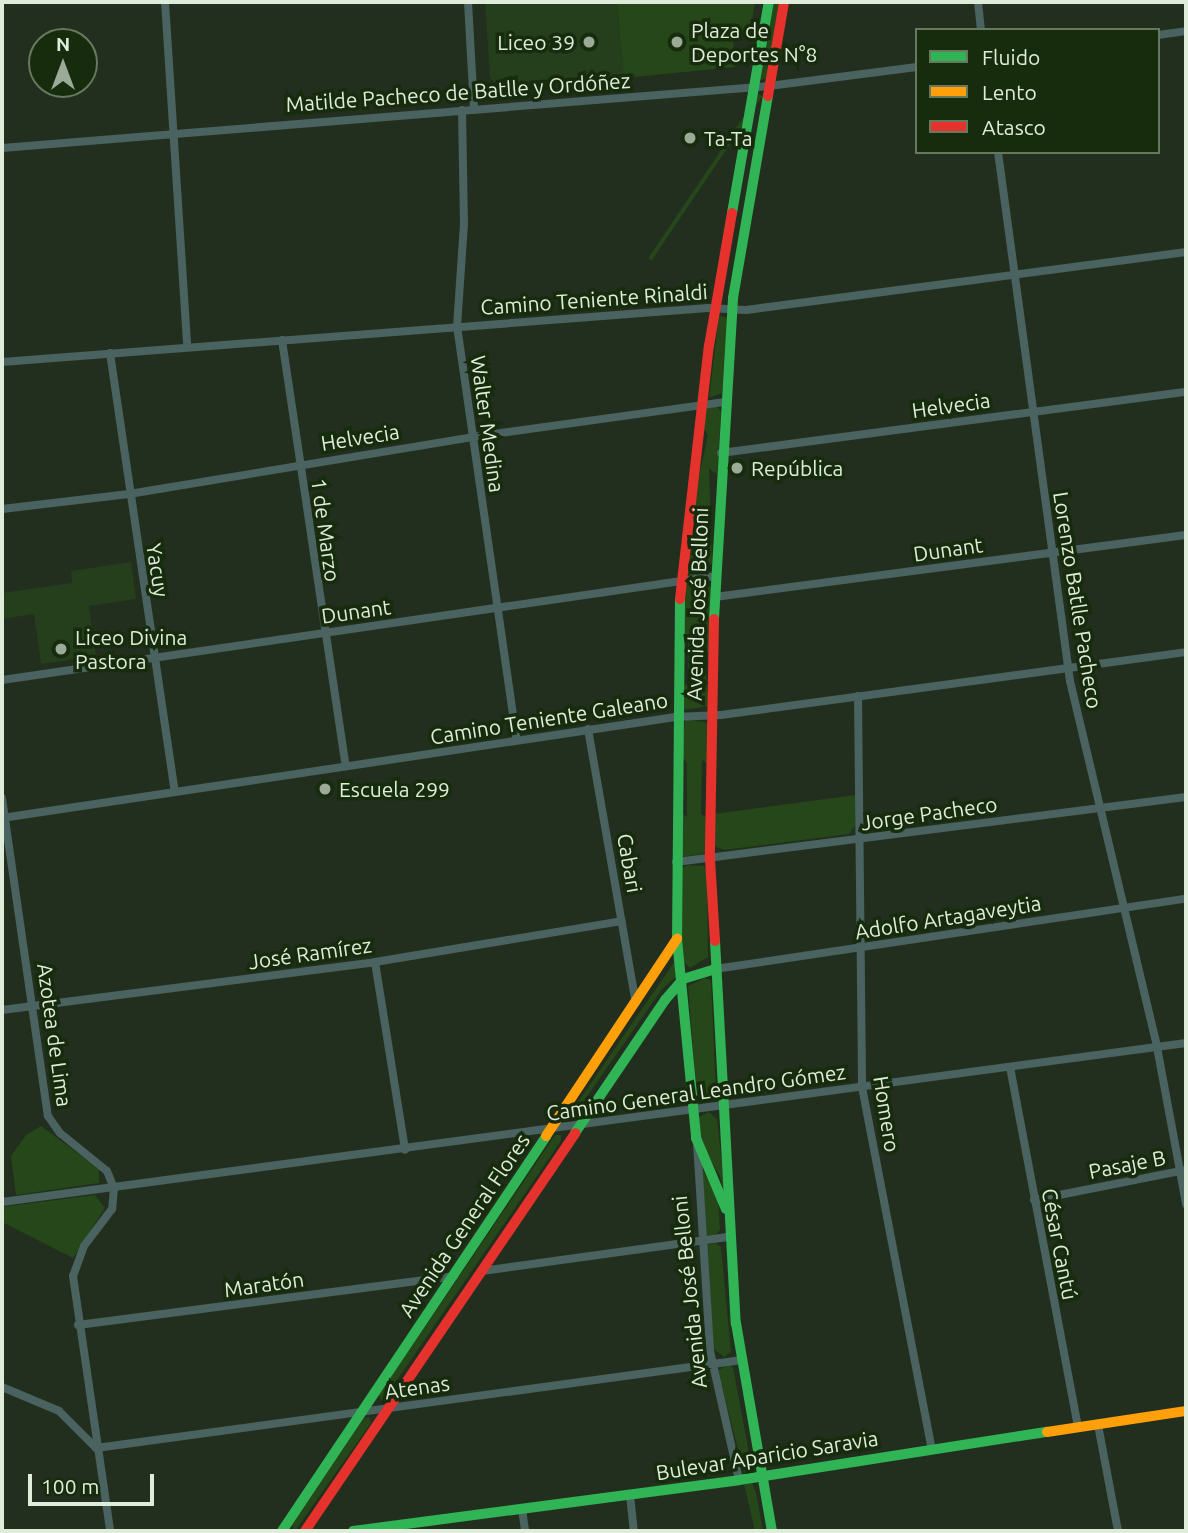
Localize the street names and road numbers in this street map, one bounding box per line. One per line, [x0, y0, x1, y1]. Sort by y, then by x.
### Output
street label: Matilde Pacheco de Batlle y Ordóñez [285, 67, 631, 117]
street label: Camino Teniente Rinaldi [480, 278, 708, 320]
street label: Walter Medina [466, 354, 510, 494]
street label: Helvecia [910, 387, 992, 423]
street label: Helvecia [319, 418, 401, 456]
street label: 1 de Marzo [306, 477, 346, 583]
street label: Lorenzo Batlle Pacheco [1048, 490, 1108, 710]
street label: Avenida José Belloni [681, 507, 713, 701]
street label: Dunant [912, 532, 984, 566]
street label: Yacuy [141, 541, 175, 599]
street label: Dunant [320, 594, 392, 628]
street label: Camino Teniente Galeano [428, 687, 670, 749]
street label: Jorge Pacheco [859, 791, 999, 835]
street label: Cabari [612, 831, 648, 895]
street label: Adolfo Artagaveytia [853, 890, 1043, 944]
street label: José Ramírez [247, 932, 373, 974]
street label: Azotea de Lima [32, 962, 78, 1108]
street label: Camino General Leandro Gómez [545, 1059, 847, 1125]
street label: Homero [869, 1074, 905, 1154]
street label: Avenida General Flores [393, 1129, 535, 1321]
street label: Pasaje B [1086, 1144, 1168, 1184]
street label: César Cantú [1037, 1186, 1083, 1302]
street label: Avenida José Belloni [666, 1194, 712, 1390]
street label: Maratón [223, 1266, 305, 1302]
street label: Atenas [383, 1370, 451, 1404]
street label: Bulevar Aparicio Saravia [654, 1425, 880, 1485]

